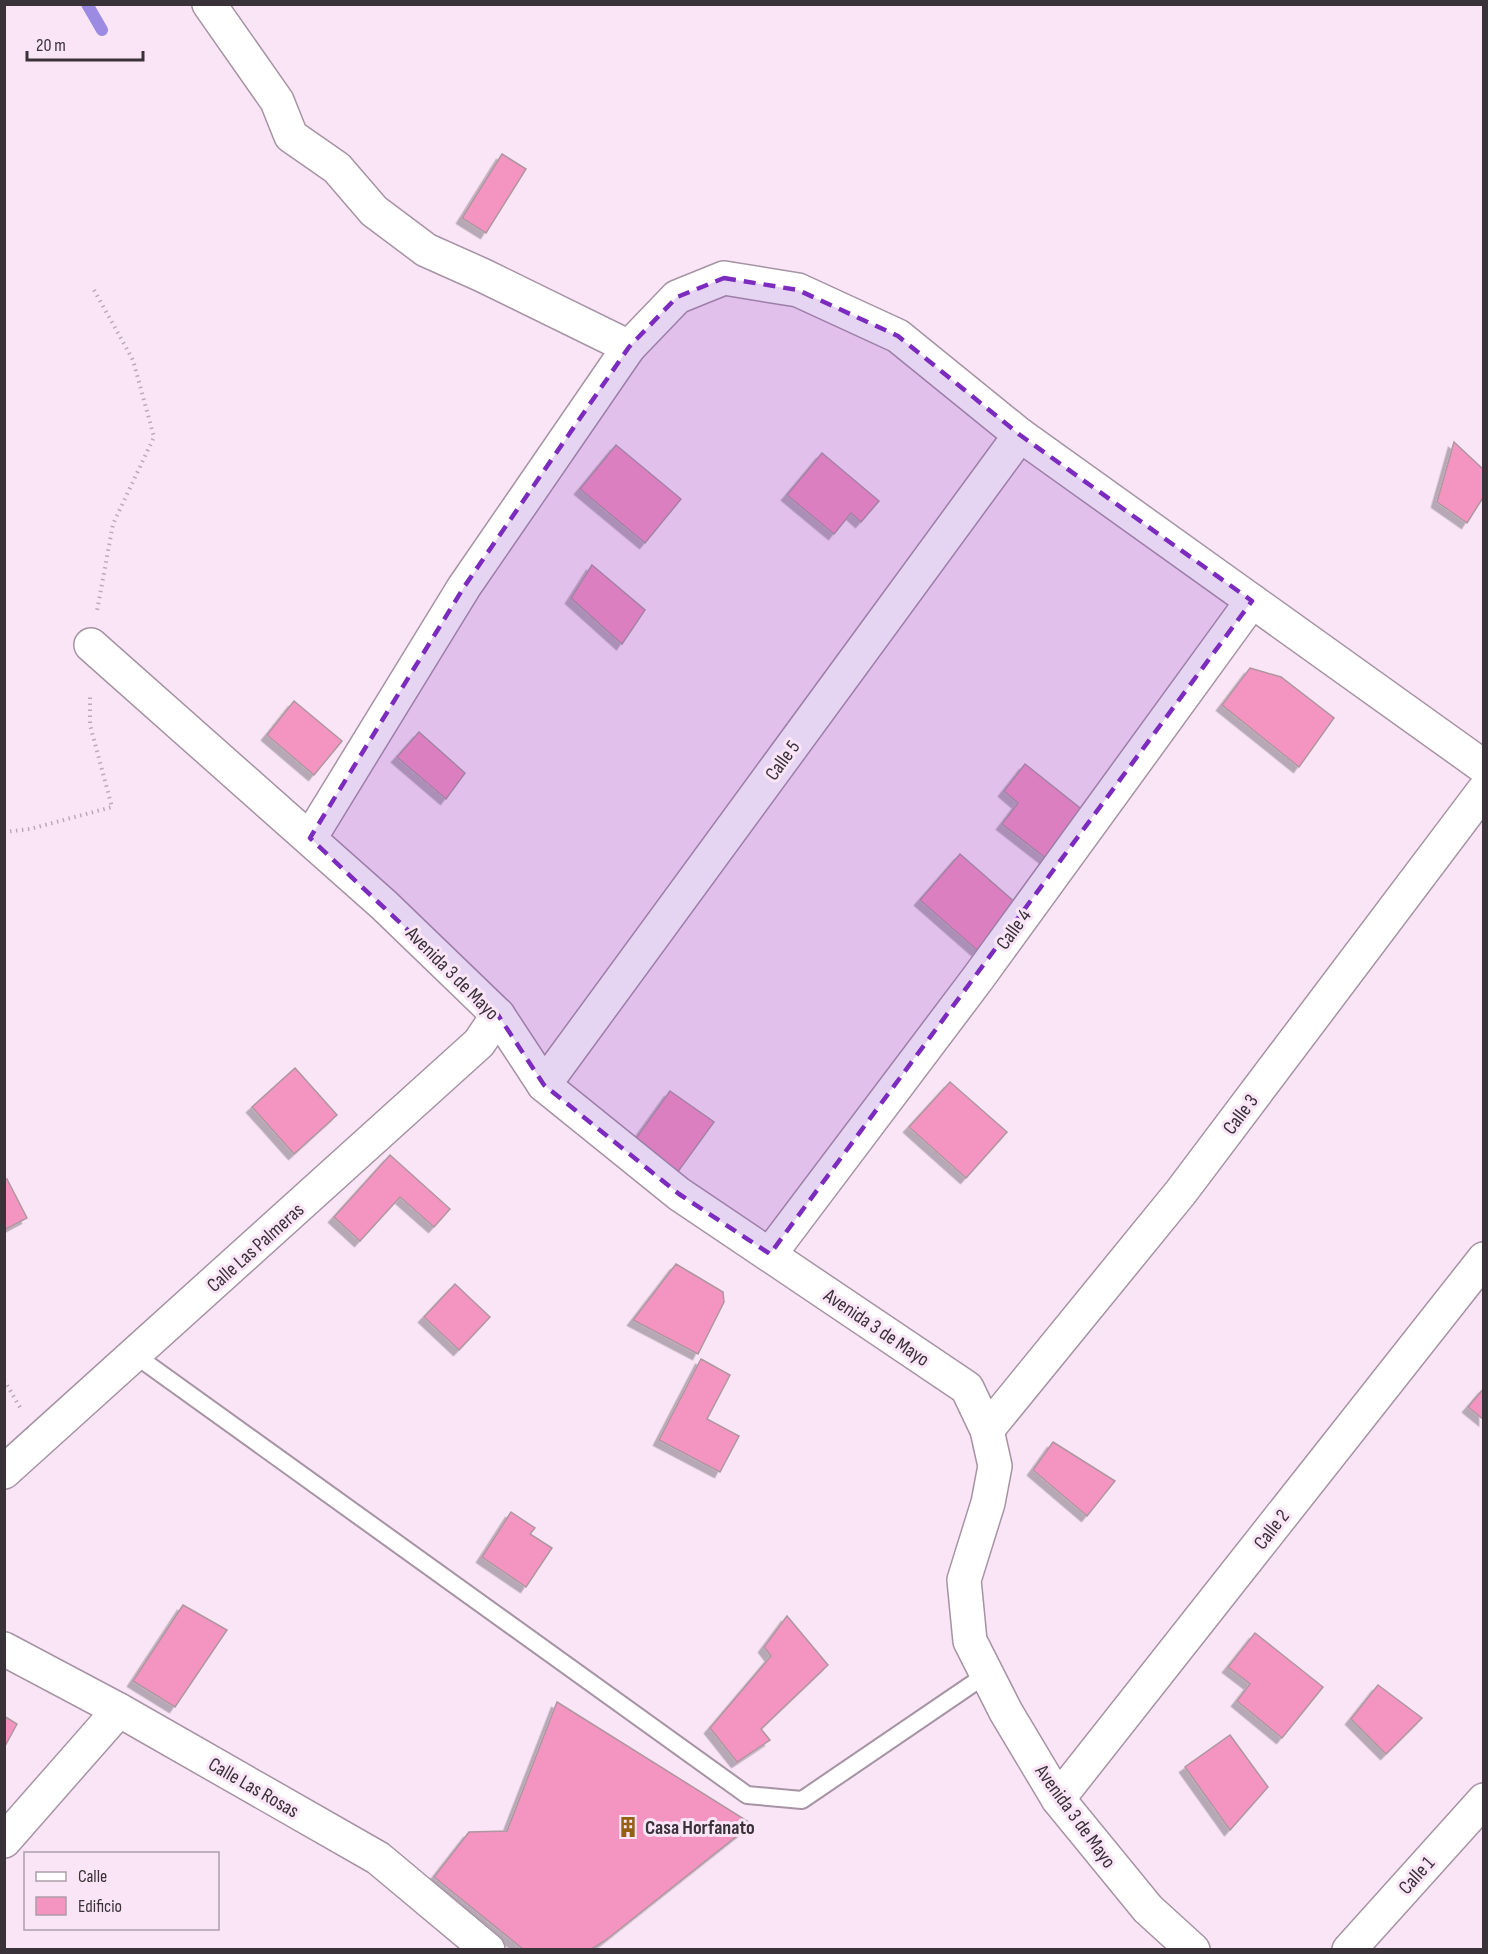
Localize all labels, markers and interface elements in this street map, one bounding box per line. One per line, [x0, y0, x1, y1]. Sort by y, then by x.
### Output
scale bar [27, 24, 142, 62]
text: 20 m [36, 35, 66, 56]
street label: Calle 5 [760, 736, 805, 785]
street label: Calle 4 [991, 905, 1036, 954]
street label: Avenida 3 de Mayo [400, 921, 504, 1025]
street label: Calle 3 [1218, 1090, 1264, 1139]
street label: Calle Las Palmeras [202, 1198, 309, 1297]
street label: Avenida 3 de Mayo [818, 1283, 934, 1372]
street label: Calle 2 [1249, 1505, 1295, 1554]
street label: Calle Las Rosas [204, 1752, 303, 1823]
street label: Avenida 3 de Mayo [1029, 1759, 1121, 1873]
building icon: Casa Horfanato [616, 1815, 640, 1839]
place label: Casa Horfanato [645, 1816, 755, 1840]
legend [24, 1852, 219, 1930]
street label: Calle 1 [1394, 1852, 1440, 1900]
text: Calle [78, 1866, 107, 1887]
text: Edificio [78, 1896, 122, 1917]

